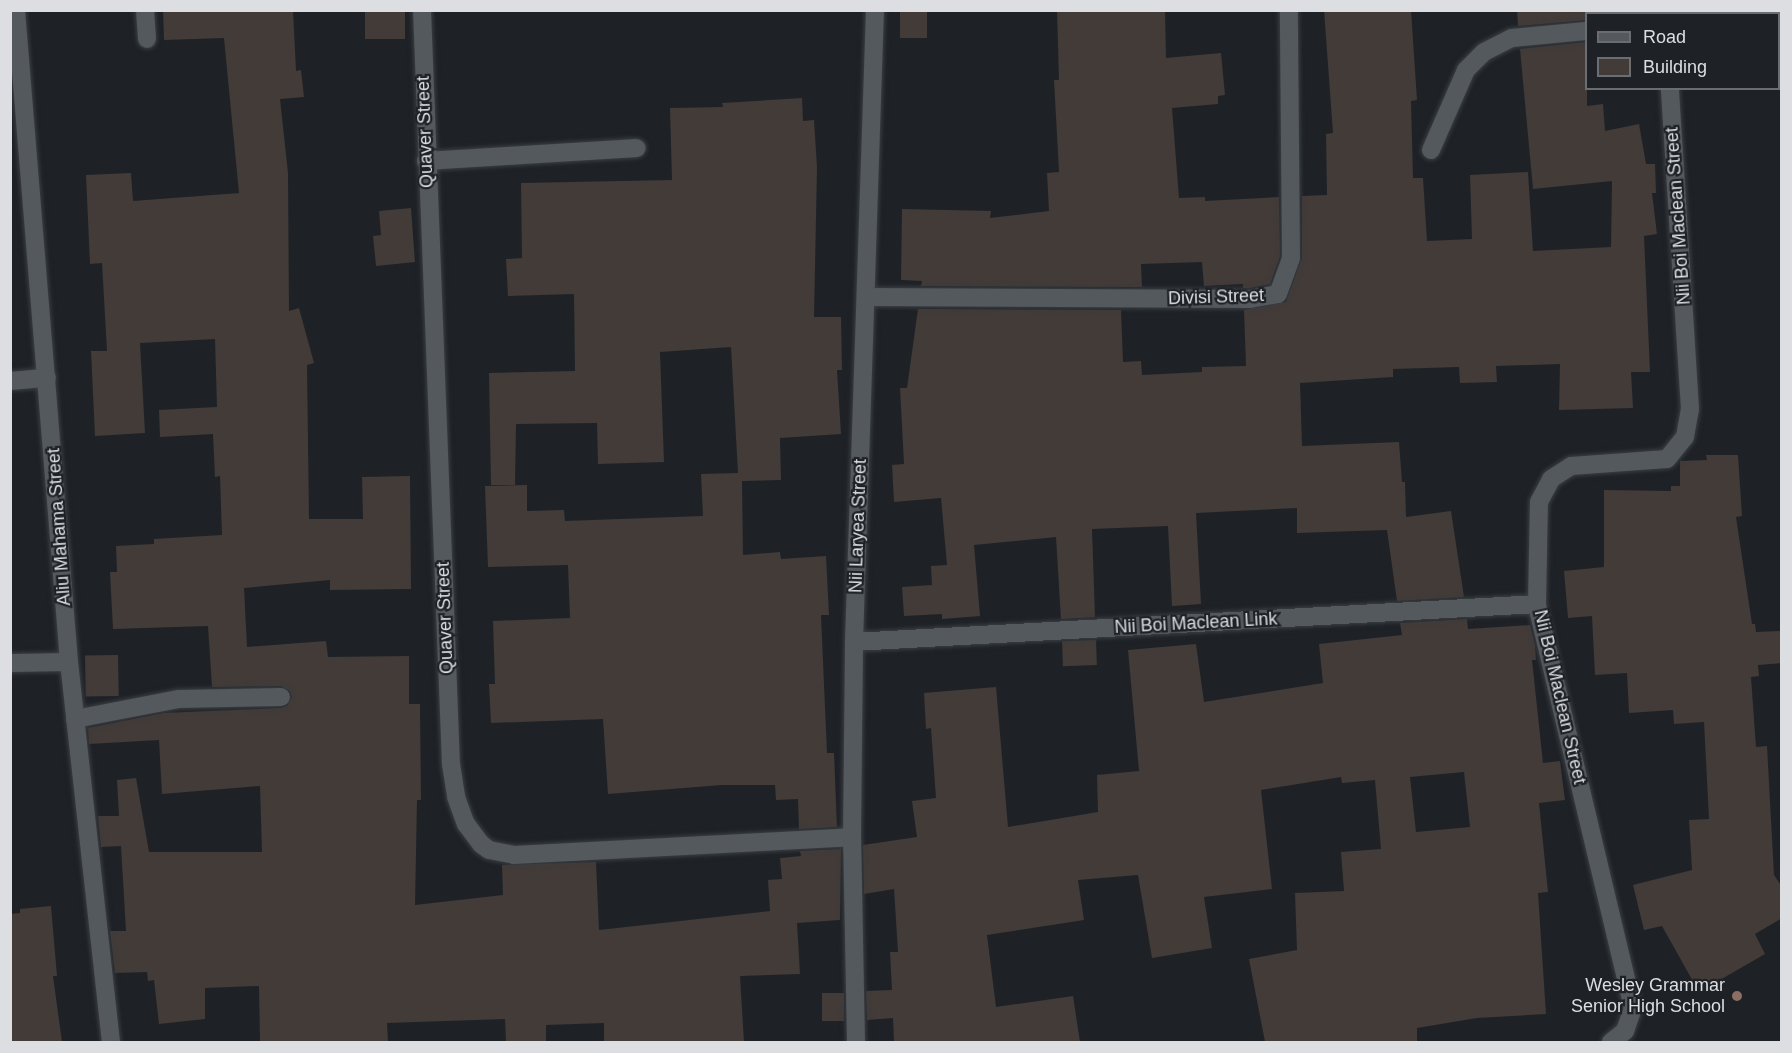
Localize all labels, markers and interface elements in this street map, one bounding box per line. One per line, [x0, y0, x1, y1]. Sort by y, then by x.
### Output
legend [1585, 12, 1780, 90]
text: Road [1643, 27, 1686, 47]
text: Building [1643, 57, 1707, 77]
street label: Quaver Street [412, 76, 438, 188]
street label: Nii Boi Maclean Street [1661, 126, 1695, 306]
street label: Divisi Street [1168, 285, 1264, 309]
street label: Aliu Mahama Street [43, 447, 75, 607]
street label: Nii Laryea Street [845, 459, 871, 593]
street label: Quaver Street [432, 562, 458, 674]
street label: Nii Boi Maclean Link [1114, 608, 1278, 638]
street label: Nii Boi Maclean Street [1529, 608, 1591, 786]
place label: Wesley Grammar Senior High School [1571, 975, 1725, 1018]
marker: Wesley Grammar Senior High School [1730, 989, 1744, 1003]

